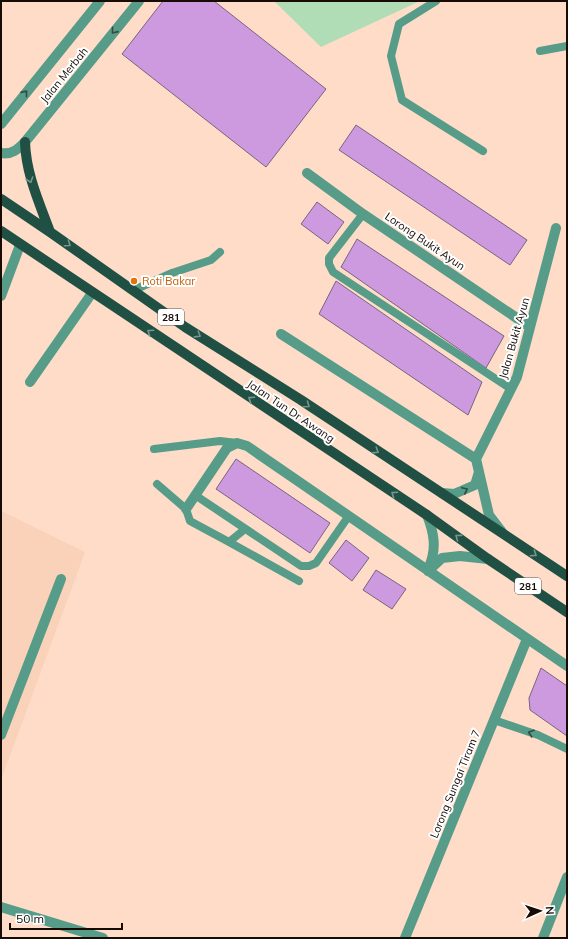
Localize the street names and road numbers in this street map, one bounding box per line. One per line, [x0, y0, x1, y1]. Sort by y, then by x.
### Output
street label: Jalan Merbah [37, 44, 91, 106]
street label: Lorong Bukit Ayun [382, 209, 468, 273]
street label: Jalan Bukit Ayun [496, 296, 532, 380]
road number: 281 [158, 309, 184, 325]
street label: Jalan Tun Dr Awang [245, 377, 337, 445]
road number: 281 [515, 578, 541, 594]
street label: Lorong Sungai Tiram 7 [427, 728, 483, 840]

